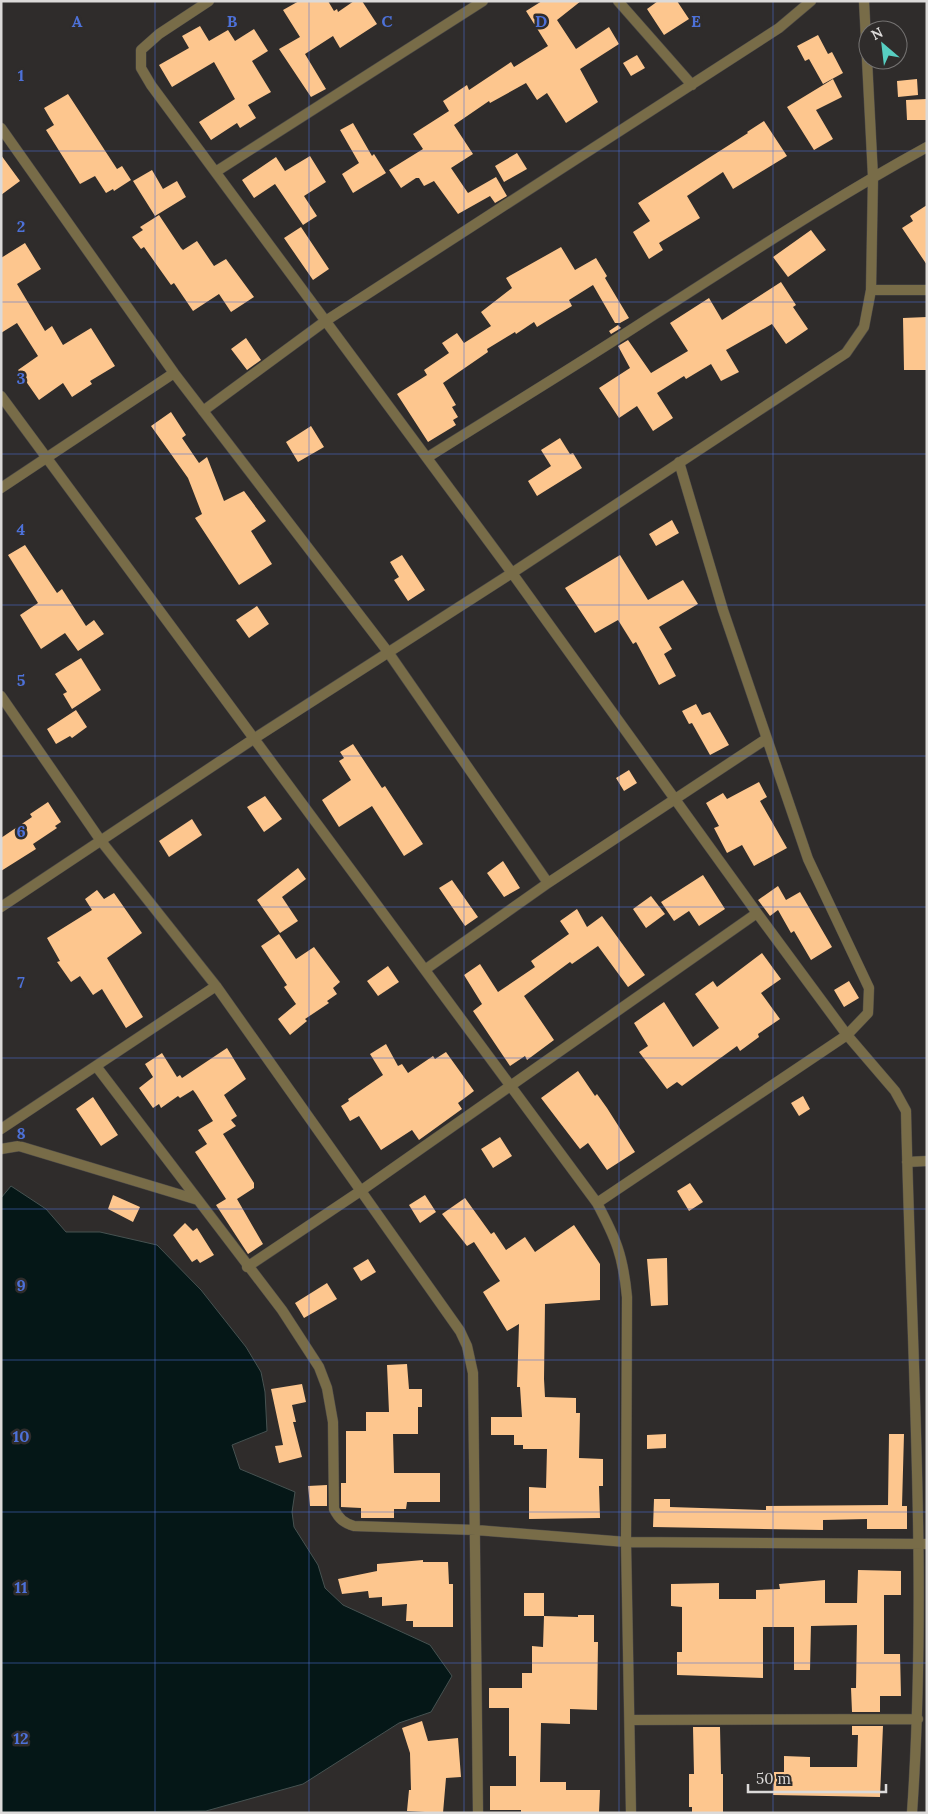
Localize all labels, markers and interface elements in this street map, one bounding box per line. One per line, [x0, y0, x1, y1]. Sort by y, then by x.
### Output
text: A [72, 11, 83, 31]
text: B [227, 11, 238, 31]
text: C [381, 11, 393, 31]
text: D [535, 11, 547, 31]
text: E [691, 11, 701, 31]
north arrow [858, 20, 908, 70]
text: N [868, 23, 886, 44]
text: 1 [18, 65, 24, 85]
text: 2 [17, 216, 25, 236]
text: 3 [17, 368, 26, 388]
text: 4 [17, 519, 26, 539]
text: 5 [17, 670, 26, 690]
text: 6 [16, 821, 26, 841]
text: 7 [17, 972, 25, 992]
text: 8 [16, 1123, 26, 1143]
text: 9 [16, 1275, 26, 1295]
text: 10 [13, 1426, 29, 1446]
text: 11 [15, 1577, 28, 1597]
text: 12 [13, 1728, 29, 1748]
scale bar [748, 1762, 886, 1794]
text: 50 m [756, 1769, 791, 1788]

